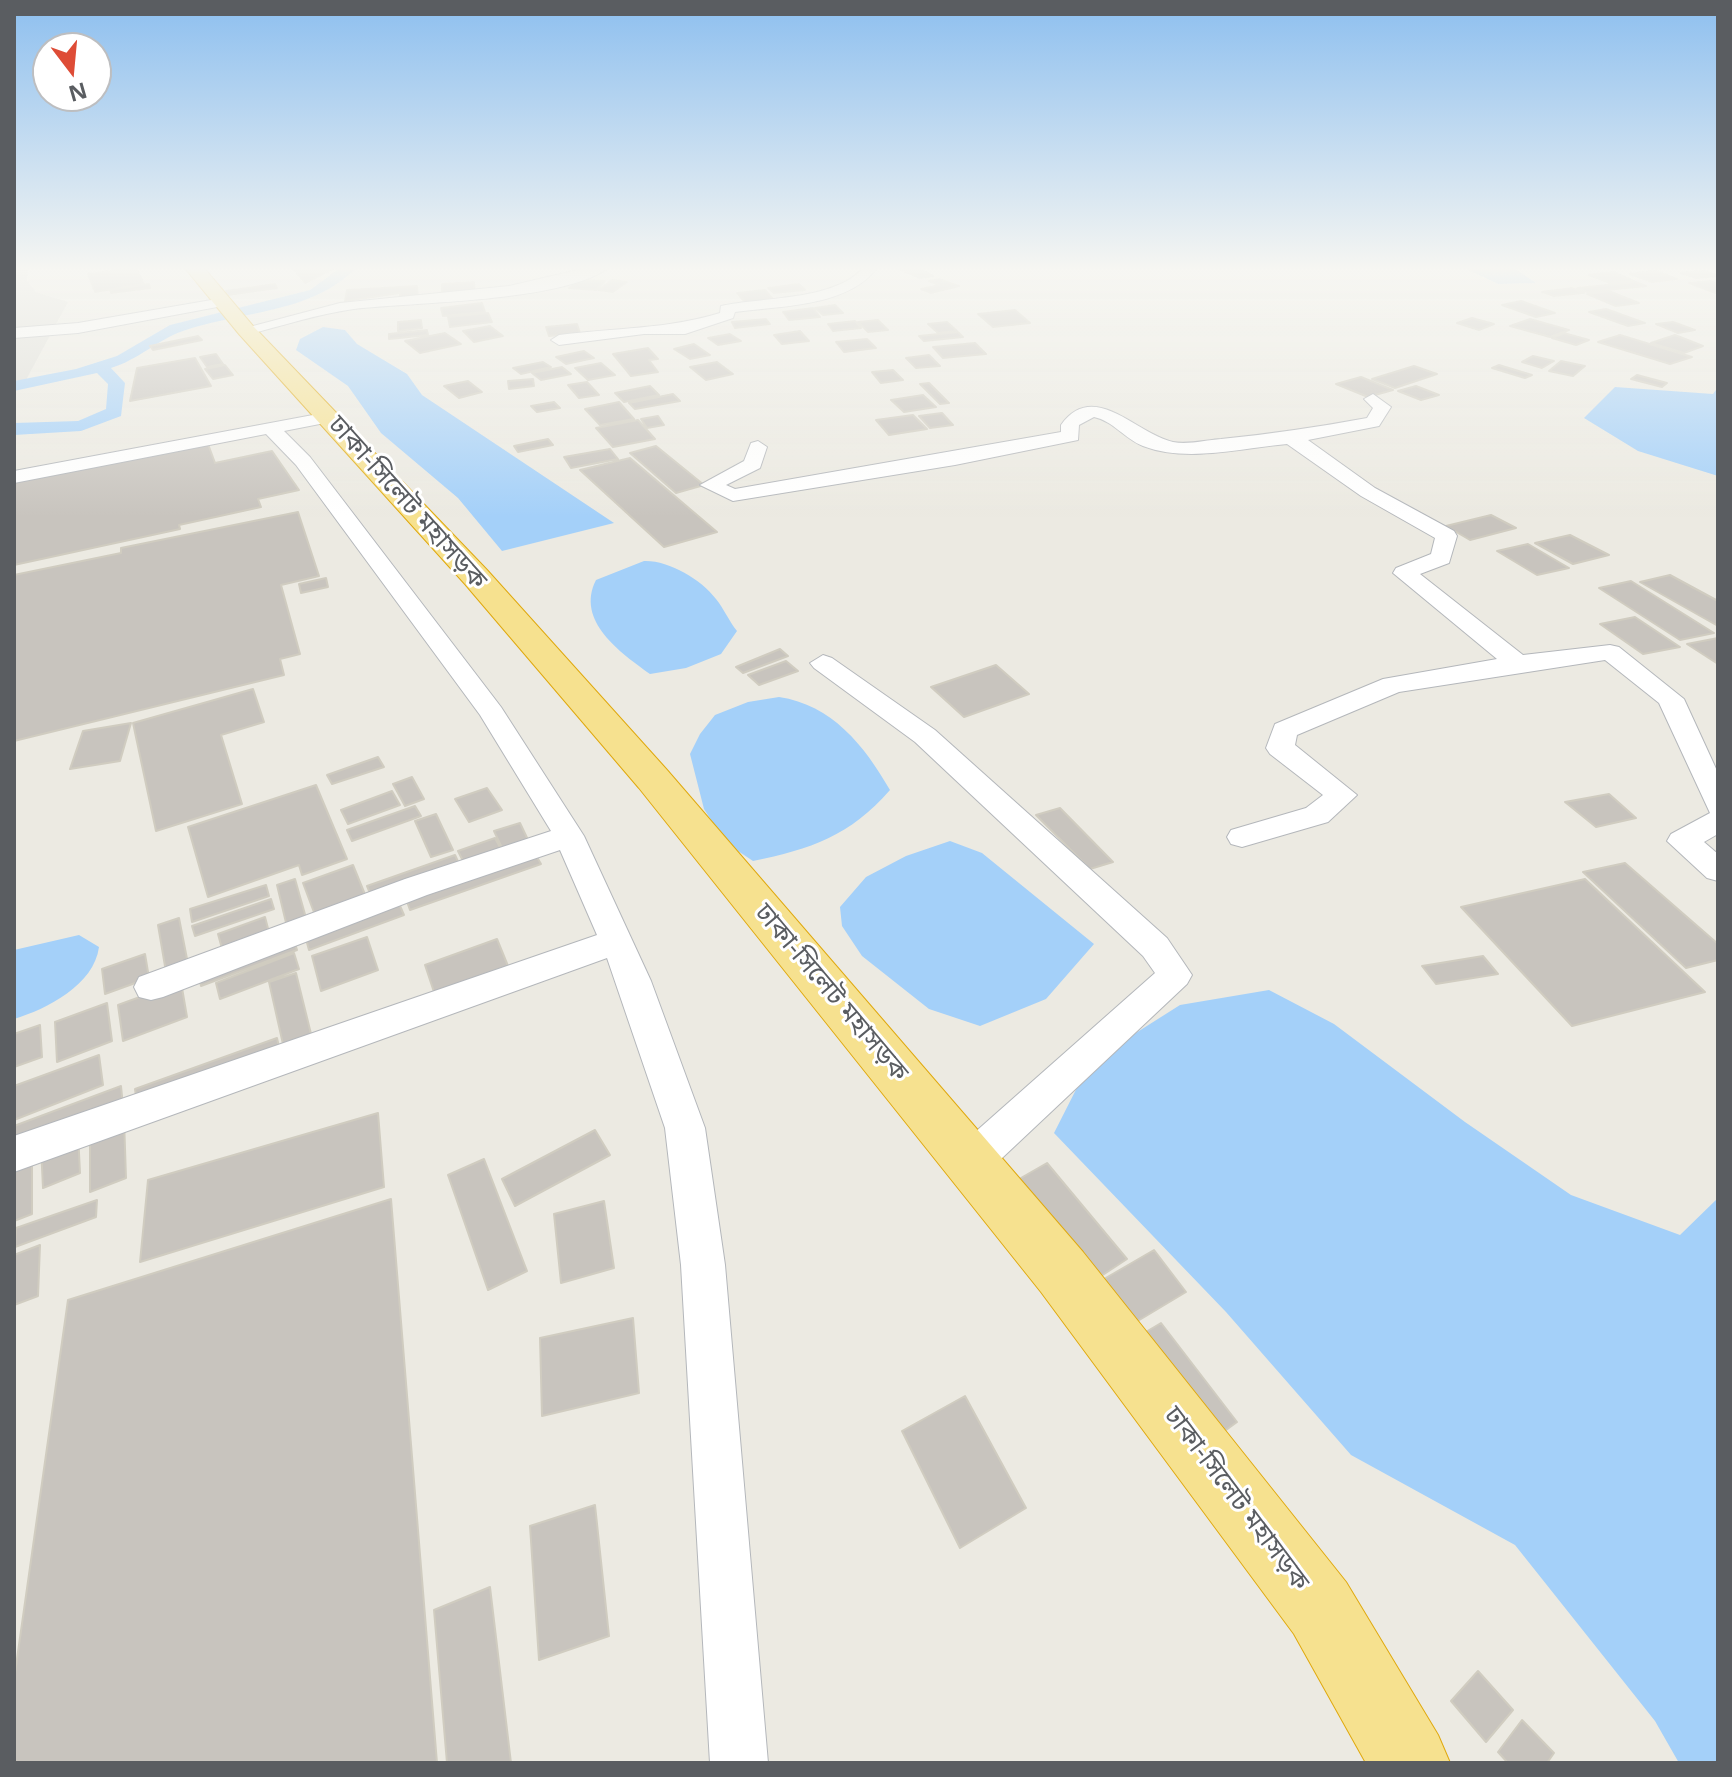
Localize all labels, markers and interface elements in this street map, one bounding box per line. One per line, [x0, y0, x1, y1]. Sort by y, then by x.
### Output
north arrow [32, 32, 112, 112]
text: N [65, 76, 91, 110]
street label: ঢাকা-সিলেট মহাসড়ক [321, 410, 493, 596]
street label: ঢাকা-সিলেট মহাসড়ক [748, 898, 914, 1088]
street label: ঢাকা-সিলেট মহাসড়ক [1157, 1401, 1315, 1597]

